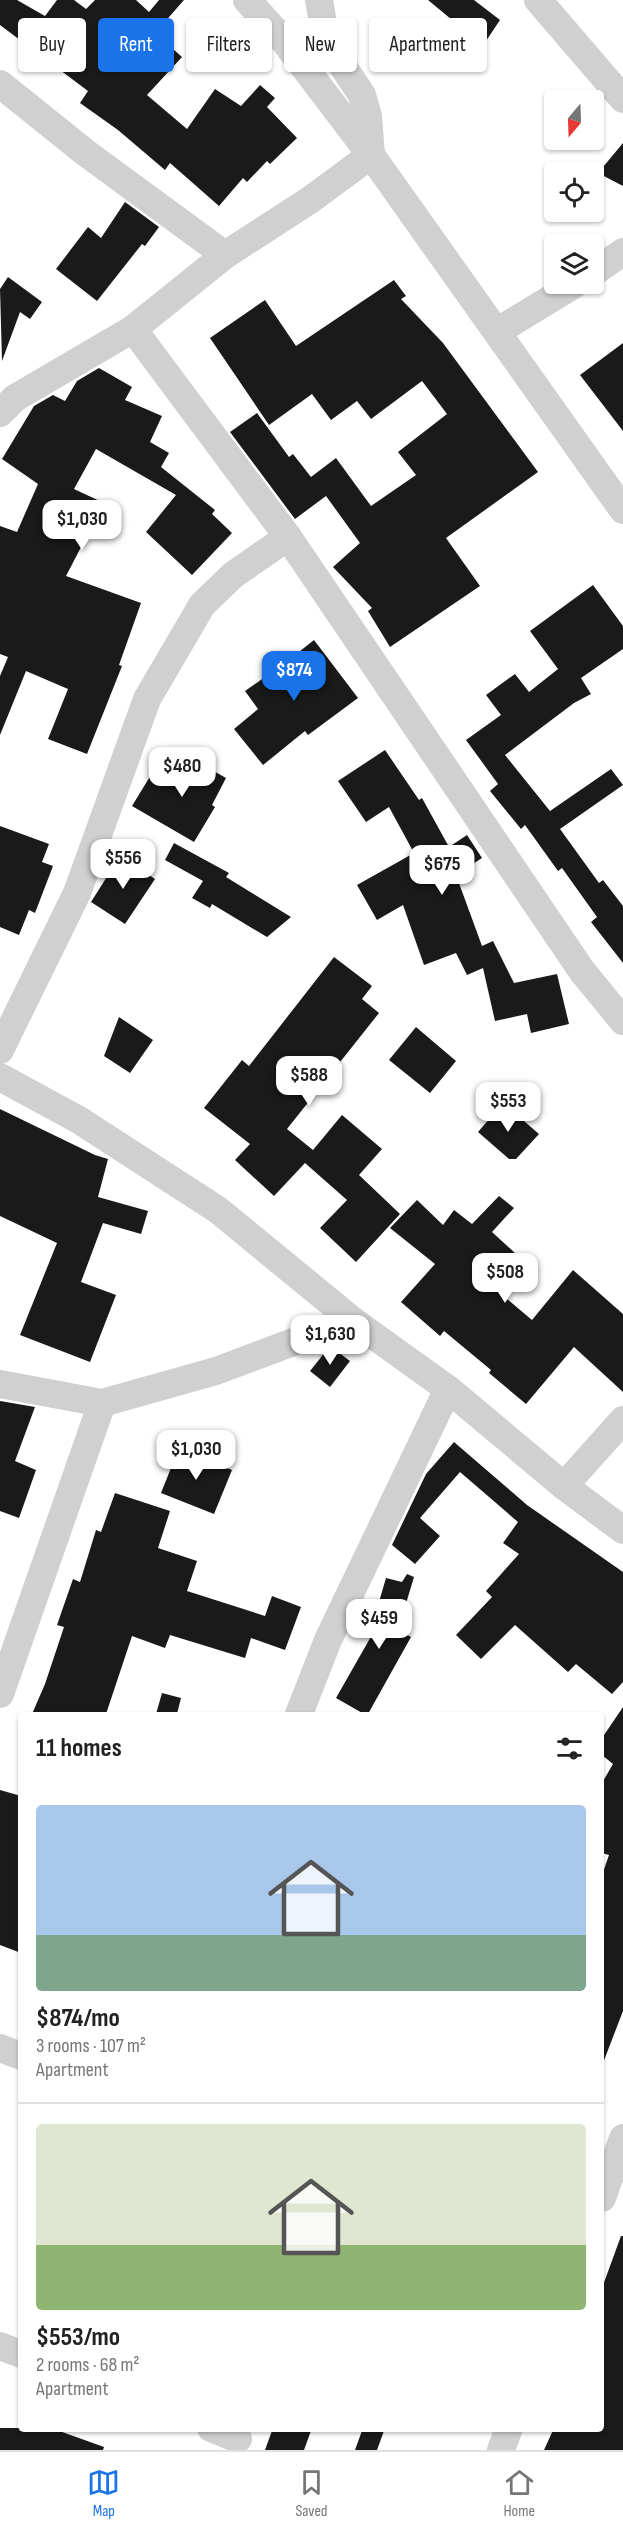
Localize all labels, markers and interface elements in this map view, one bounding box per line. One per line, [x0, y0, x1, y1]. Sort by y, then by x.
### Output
chip: Buy [18, 18, 86, 72]
chip: Rent [98, 18, 174, 72]
chip: Filters [186, 18, 272, 72]
chip: New [284, 18, 357, 72]
chip: Apartment [369, 18, 487, 72]
north arrow [544, 90, 604, 150]
map controls [544, 90, 604, 294]
button: locate [544, 162, 604, 222]
button: layers [544, 234, 604, 294]
pin: $1,030 [33, 500, 131, 551]
text: $1,030 [57, 507, 107, 531]
pin: $874 [258, 651, 330, 702]
text: $874 [276, 658, 312, 682]
pin: $480 [146, 747, 218, 798]
text: $480 [163, 754, 201, 778]
pin: $556 [87, 839, 159, 890]
pin: $675 [406, 845, 478, 896]
text: $556 [104, 846, 142, 870]
text: $675 [423, 852, 461, 876]
pin: $588 [273, 1056, 345, 1107]
text: $588 [290, 1063, 328, 1087]
pin: $553 [472, 1082, 544, 1133]
text: $553 [490, 1089, 526, 1113]
pin: $508 [469, 1253, 541, 1304]
text: $508 [486, 1260, 524, 1284]
pin: $1,630 [281, 1315, 379, 1366]
text: $1,630 [305, 1322, 355, 1346]
pin: $1,030 [147, 1430, 245, 1481]
text: $1,030 [171, 1437, 221, 1461]
pin: $459 [343, 1599, 415, 1650]
text: $459 [360, 1606, 398, 1630]
icon: filters [553, 1732, 586, 1765]
text: 11 homes [36, 1733, 122, 1764]
icon: home [257, 1844, 365, 1952]
text: $874/mo [36, 2003, 120, 2034]
text: 3 rooms · 107 m² [36, 2034, 146, 2058]
text: Apartment [36, 2058, 109, 2082]
icon: home [257, 2163, 365, 2271]
text: $553/mo [36, 2322, 120, 2353]
text: 2 rooms · 68 m² [36, 2353, 140, 2377]
text: Apartment [36, 2377, 109, 2401]
tab: Map [87, 2466, 120, 2521]
tab: Saved [295, 2466, 328, 2521]
tab: Home [503, 2466, 536, 2521]

